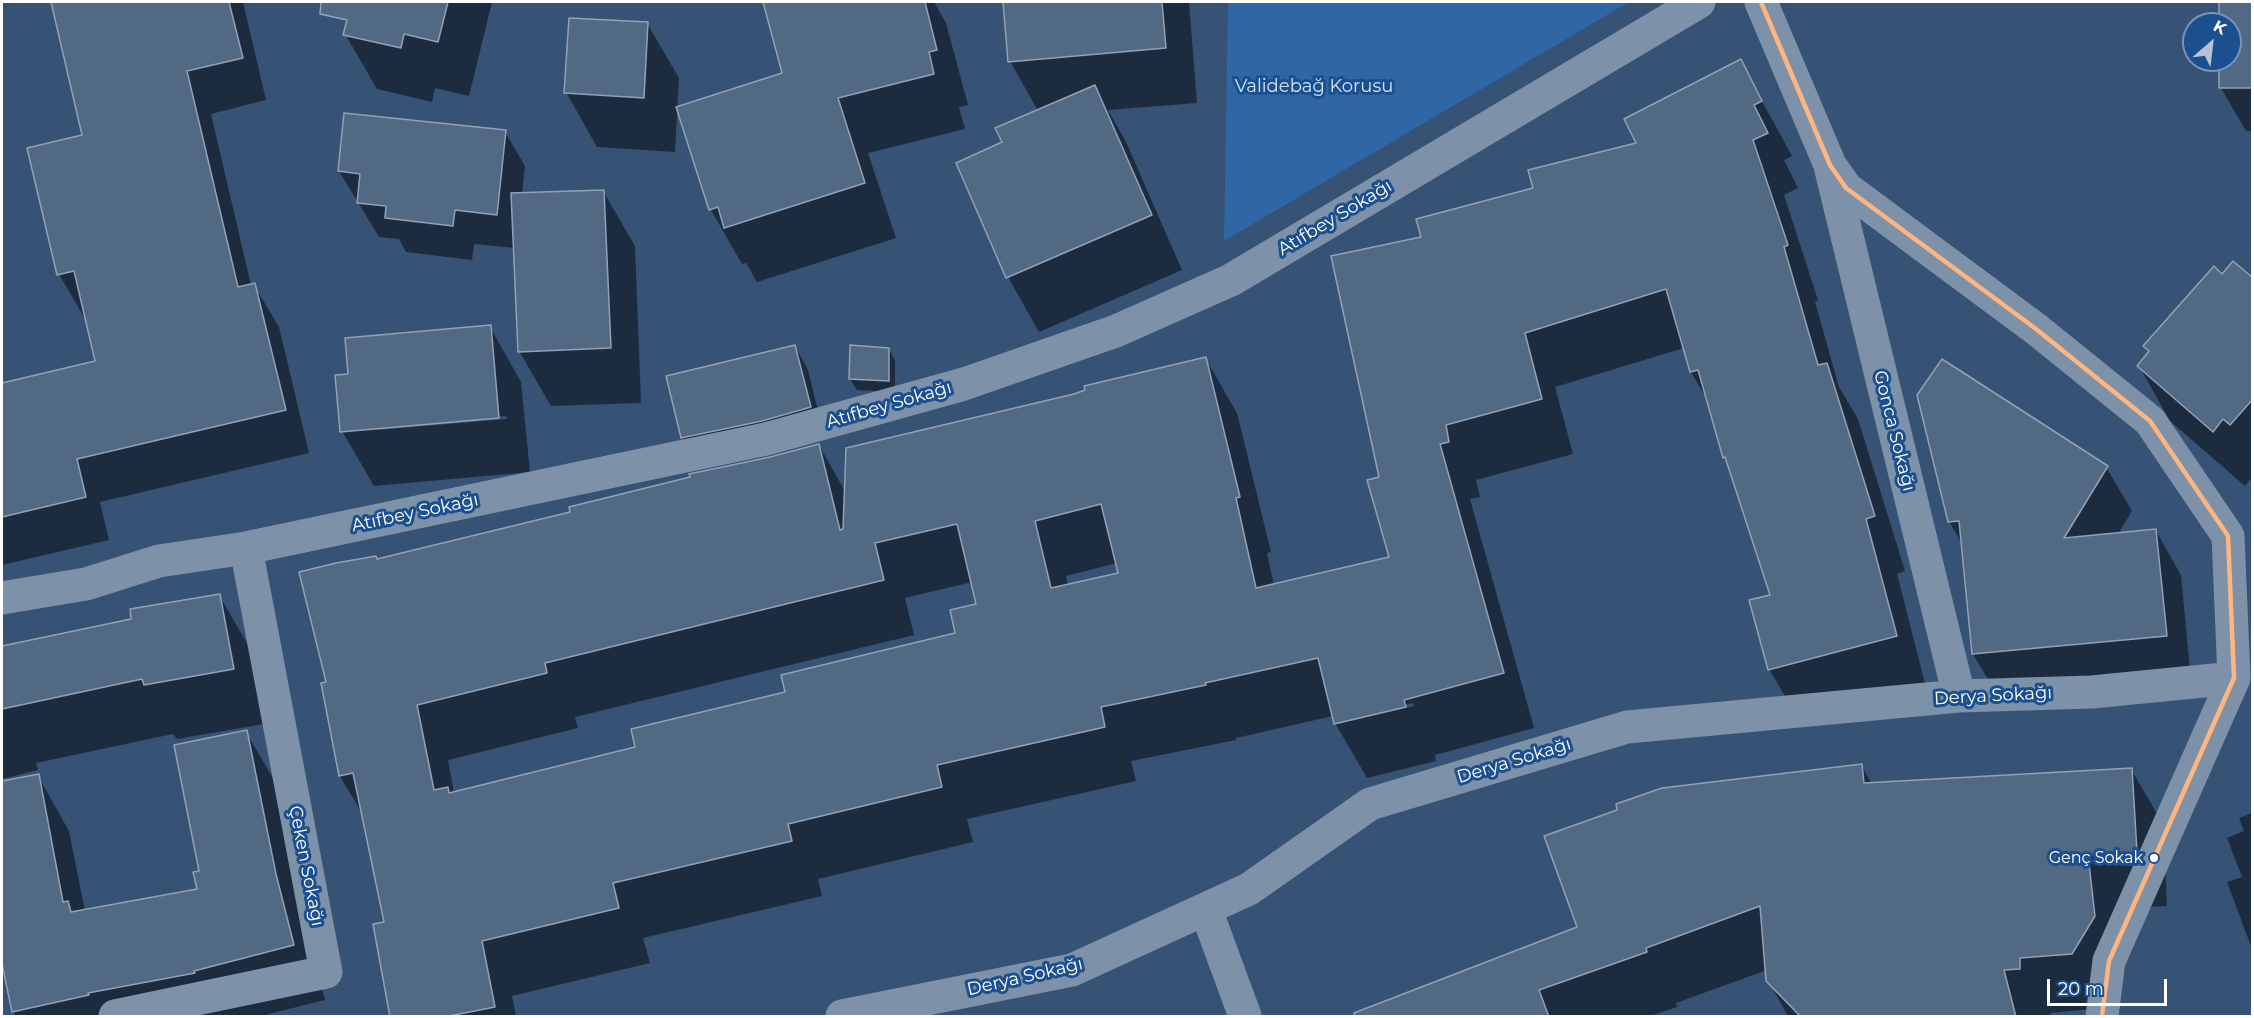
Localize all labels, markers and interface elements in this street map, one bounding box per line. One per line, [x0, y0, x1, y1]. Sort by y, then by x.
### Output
north arrow [2182, 12, 2242, 72]
text: K [2210, 16, 2229, 39]
park label: Validebağ Korusu [1235, 76, 1393, 98]
street label: Atıfbey Sokağı [1274, 175, 1396, 261]
street label: Gonca Sokağı [1869, 368, 1919, 494]
street label: Atıfbey Sokağı [824, 377, 954, 433]
street label: Atıfbey Sokağı [350, 489, 480, 537]
street label: Derya Sokağı [1933, 682, 2053, 710]
street label: Derya Sokağı [1454, 733, 1574, 789]
street label: Çeken Sokağı [284, 804, 328, 928]
place label: Genç Sokak [2049, 848, 2143, 868]
marker: Genç Sokak [2148, 852, 2160, 864]
street label: Derya Sokağı [965, 953, 1085, 1001]
scale bar [2050, 967, 2170, 1005]
text: 20 m [2058, 978, 2104, 1000]

